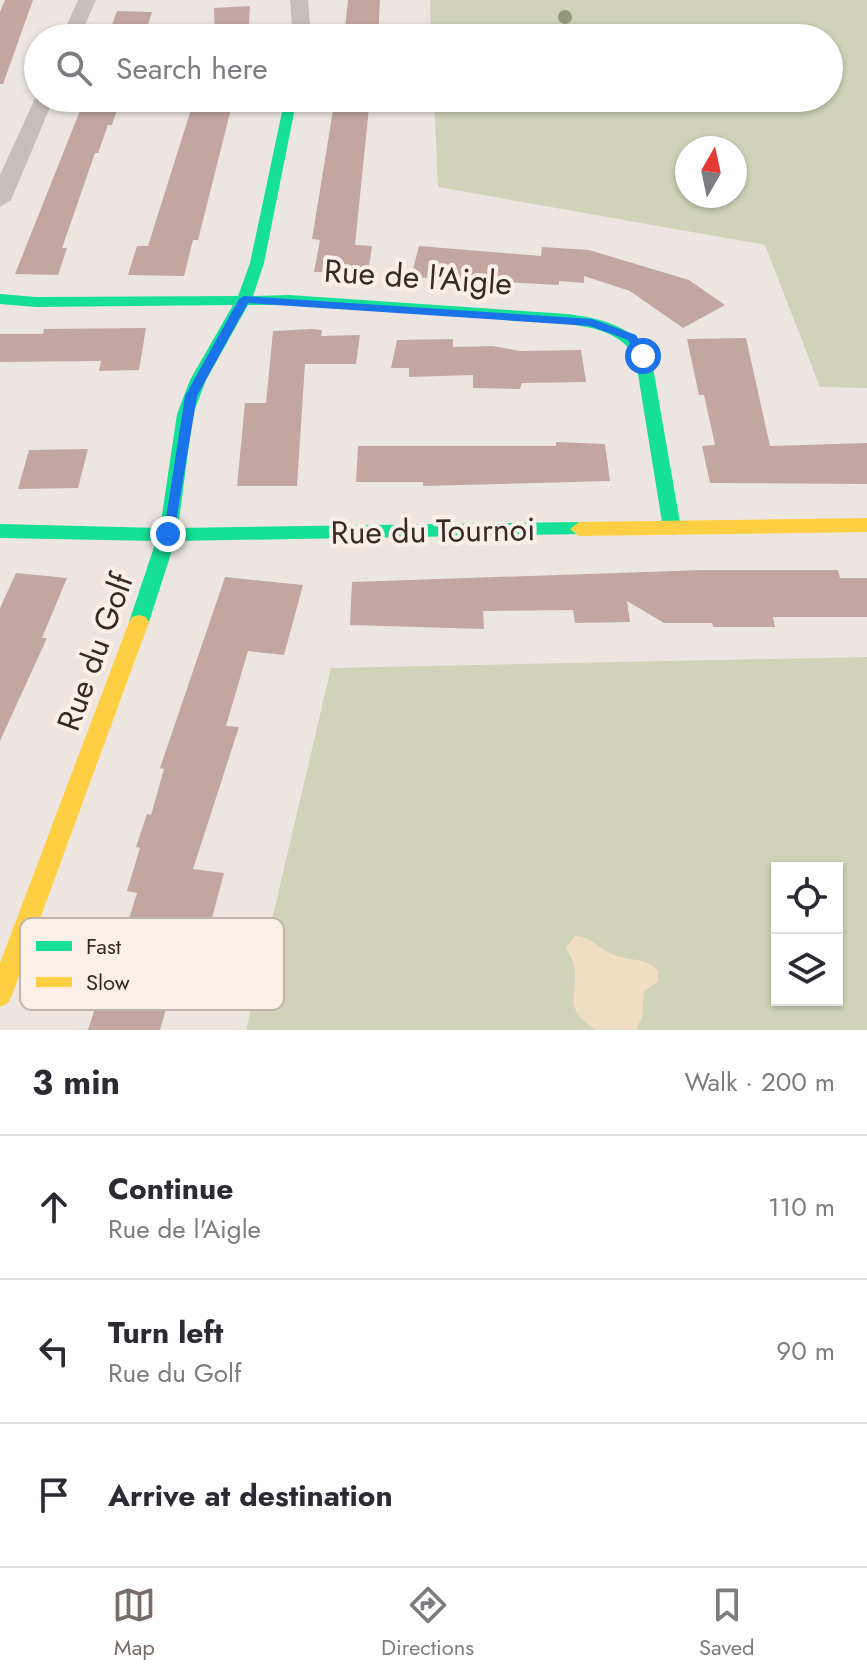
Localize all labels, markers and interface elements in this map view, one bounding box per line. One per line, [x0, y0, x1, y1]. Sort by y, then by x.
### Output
search box [24, 24, 843, 112]
icon: search [52, 46, 96, 90]
text: Search here [116, 47, 268, 90]
north arrow [675, 136, 747, 208]
street label: Rue de l'Aigle [322, 247, 514, 307]
route start [625, 338, 661, 374]
street label: Rue du Tournoi [330, 506, 536, 556]
route end [150, 516, 186, 552]
street label: Rue du Golf [45, 566, 145, 737]
map controls [771, 862, 843, 1006]
button: locate [771, 862, 843, 934]
legend [20, 918, 284, 1010]
text: Fast [86, 930, 122, 962]
button: layers [771, 934, 843, 1006]
text: Slow [86, 966, 130, 998]
text: 3 min [32, 1058, 120, 1107]
text: Walk · 200 m [684, 1063, 835, 1101]
text: Continue [108, 1167, 234, 1210]
icon: ahead [32, 1185, 76, 1229]
text: 110 m [768, 1188, 835, 1226]
text: Rue de l'Aigle [108, 1210, 261, 1248]
text: Turn left [108, 1311, 223, 1354]
icon: left [32, 1329, 76, 1373]
text: 90 m [776, 1332, 835, 1370]
text: Rue du Golf [108, 1354, 241, 1392]
icon: arrive [32, 1473, 76, 1517]
text: Arrive at destination [108, 1474, 393, 1517]
tab: Map [112, 1583, 156, 1663]
tab: Directions [381, 1583, 474, 1663]
tab: Saved [699, 1583, 755, 1663]

